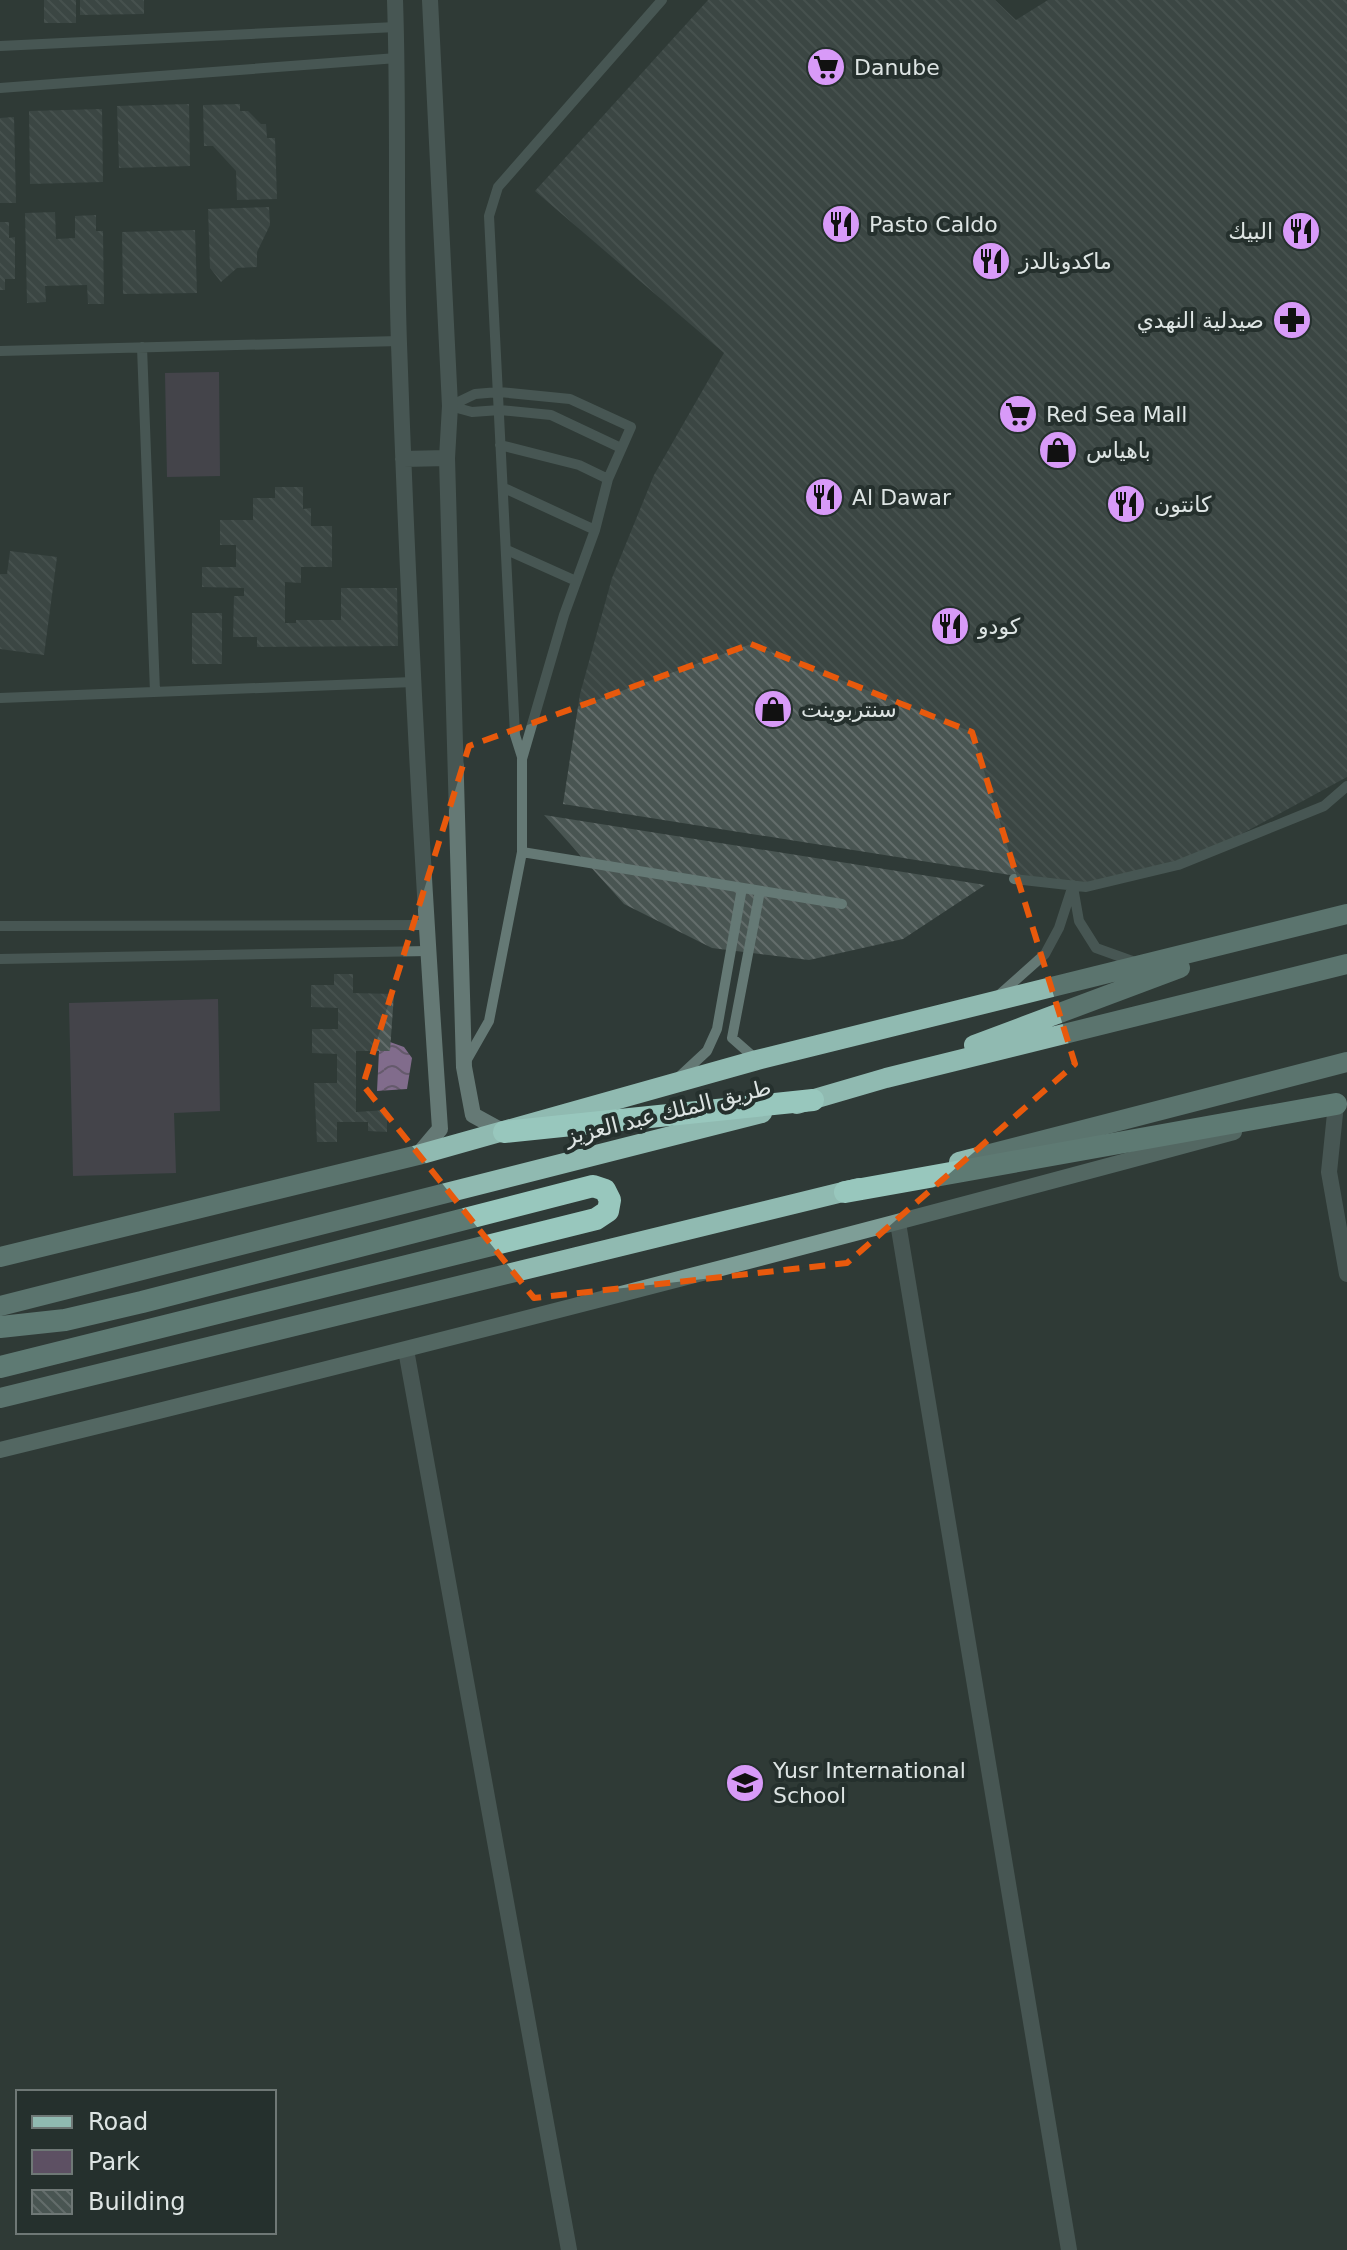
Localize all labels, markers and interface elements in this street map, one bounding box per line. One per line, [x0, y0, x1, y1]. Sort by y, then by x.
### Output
supermarket icon: Danube [805, 46, 847, 88]
place label: Danube [854, 55, 940, 80]
restaurant icon: Pasto Caldo [820, 203, 862, 245]
restaurant icon: البيك [1280, 210, 1322, 252]
place label: Pasto Caldo [869, 212, 998, 237]
place label: البيك [1228, 219, 1273, 244]
restaurant icon: ماكدونالدز [970, 240, 1012, 282]
place label: ماكدونالدز [1018, 249, 1112, 274]
pharmacy icon: صيدلية النهدي [1271, 299, 1313, 341]
place label: صيدلية النهدي [1137, 308, 1264, 333]
supermarket icon: Red Sea Mall [997, 393, 1039, 435]
place label: Red Sea Mall [1046, 402, 1187, 427]
shop icon: باهياس [1037, 429, 1079, 471]
place label: باهياس [1086, 438, 1151, 464]
restaurant icon: Al Dawar [803, 476, 845, 518]
restaurant icon: كانتون [1105, 483, 1147, 525]
place label: Al Dawar [852, 485, 952, 510]
place label: كانتون [1154, 492, 1212, 517]
restaurant icon: كودو [929, 605, 971, 647]
place label: كودو [977, 614, 1021, 639]
shop icon: سنتربوينت [752, 688, 794, 730]
place label: سنتربوينت [801, 697, 897, 722]
street label: طريق الملك عبد العزيز [561, 1074, 774, 1151]
place label: Yusr International School [772, 1758, 966, 1808]
school or university icon: Yusr International School [724, 1762, 766, 1804]
legend [16, 2090, 276, 2234]
text: Road [88, 2108, 148, 2136]
text: Park [88, 2148, 140, 2176]
text: Building [88, 2188, 185, 2216]

